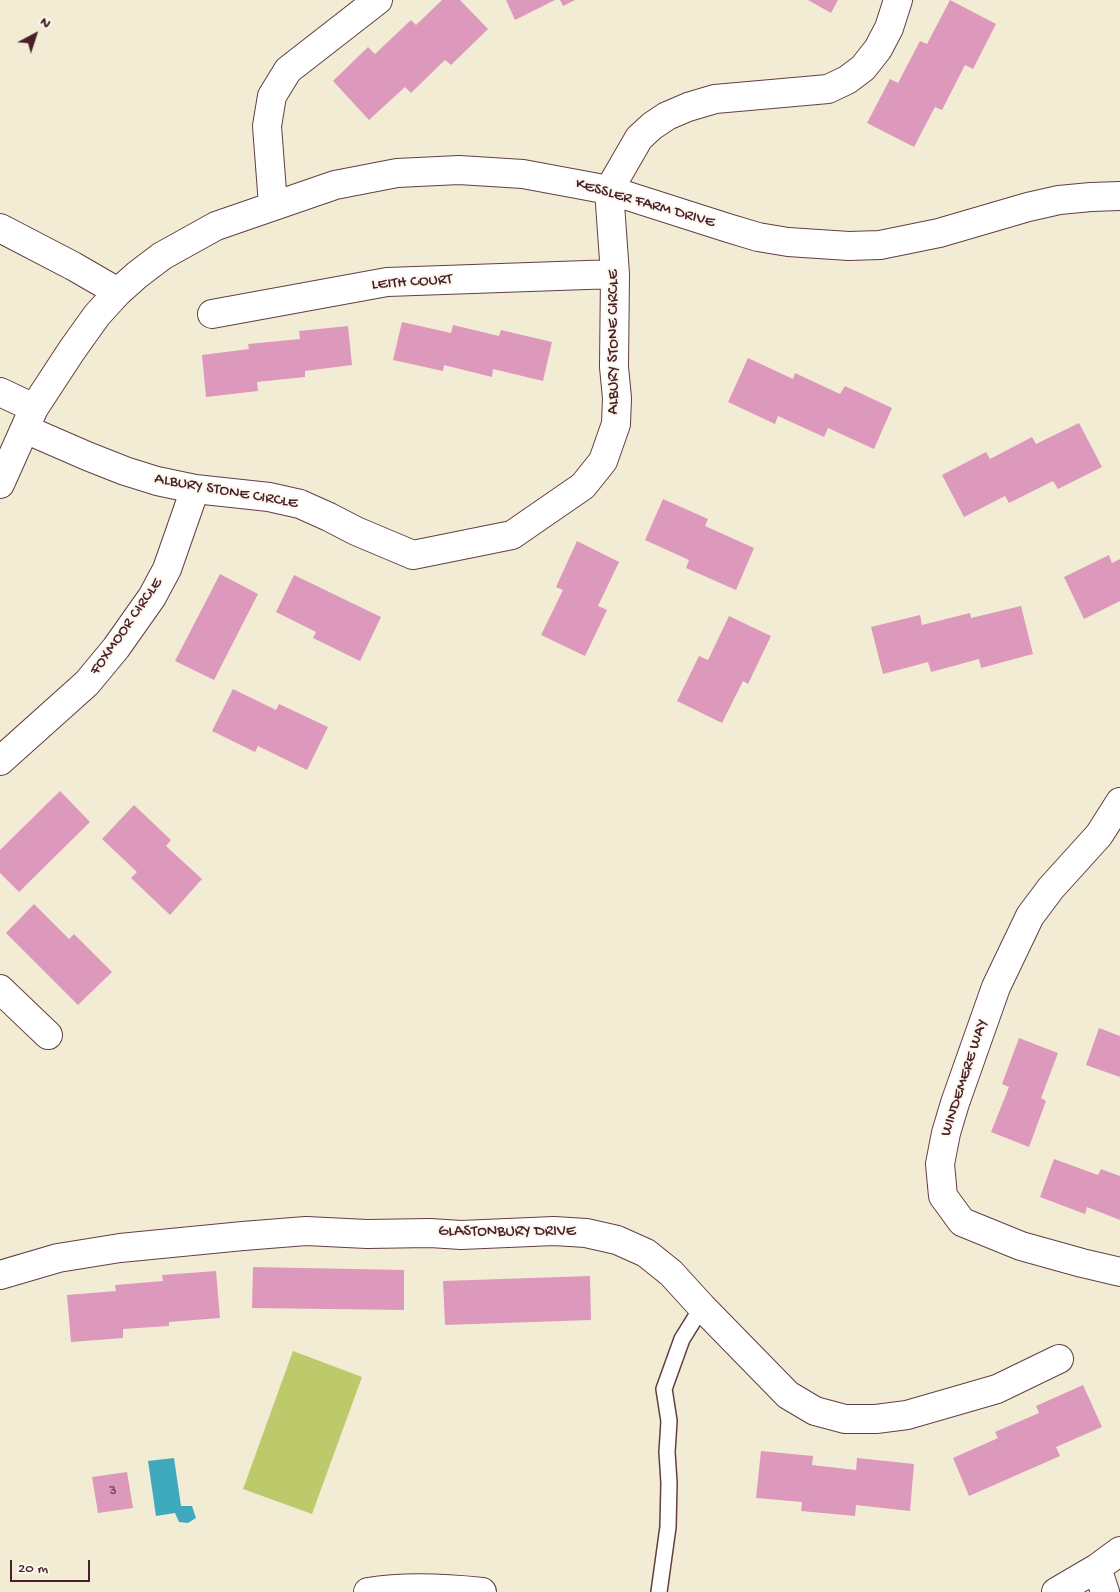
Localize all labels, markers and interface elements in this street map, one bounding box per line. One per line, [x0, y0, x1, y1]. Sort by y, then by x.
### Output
north arrow [10, 10, 60, 60]
text: N [36, 14, 54, 33]
street label: KESSLER FARM DRIVE [573, 175, 717, 233]
street label: ALBURY STONE CIRCLE [605, 269, 625, 415]
street label: LEITH COURT [371, 271, 453, 295]
street label: ALBURY STONE CIRCLE [153, 470, 299, 514]
street label: FOXMOOR CIRCLE [86, 575, 168, 679]
street label: WINDEMERE WAY [937, 1017, 993, 1139]
street label: GLASTONBURY DRIVE [438, 1223, 576, 1243]
house number: 3 [109, 1484, 117, 1500]
scale bar [12, 1550, 92, 1582]
text: 20 m [18, 1560, 48, 1578]

